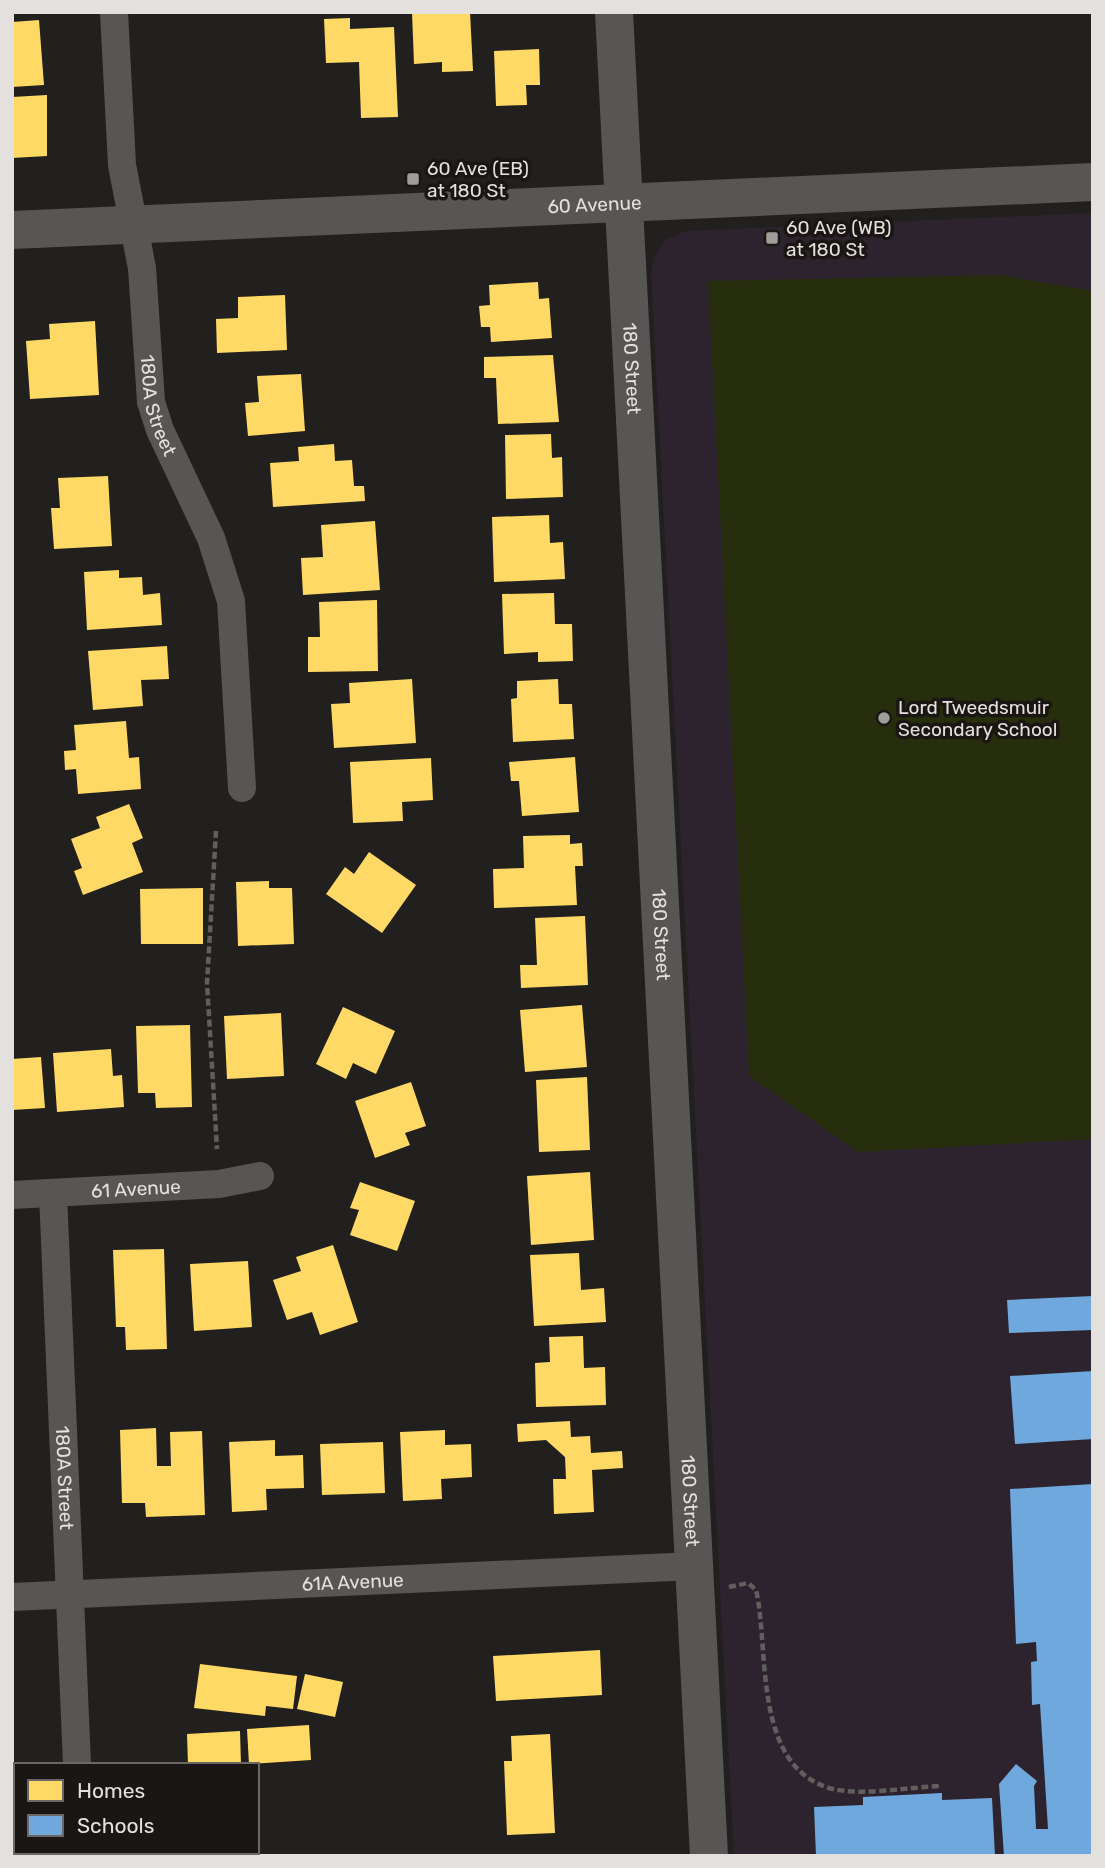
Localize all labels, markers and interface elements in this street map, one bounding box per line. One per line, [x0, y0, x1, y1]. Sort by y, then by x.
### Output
place label: 60 Ave (EB) at 180 St [427, 157, 529, 202]
marker: 60 Ave (EB) at 180 St [405, 171, 421, 187]
street label: 60 Avenue [547, 191, 642, 218]
place label: 60 Ave (WB) at 180 St [786, 216, 892, 261]
marker: 60 Ave (WB) at 180 St [764, 230, 780, 246]
street label: 180 Street [618, 322, 646, 416]
street label: 180A Street [136, 354, 182, 460]
place label: Lord Tweedsmuir Secondary School [898, 696, 1057, 741]
marker: Lord Tweedsmuir Secondary School [876, 710, 892, 726]
street label: 180 Street [647, 888, 675, 982]
street label: 61 Avenue [90, 1175, 181, 1203]
street label: 180A Street [51, 1425, 78, 1531]
street label: 180 Street [676, 1455, 704, 1548]
street label: 61A Avenue [301, 1568, 404, 1596]
legend [14, 1763, 259, 1854]
text: Homes [77, 1778, 145, 1803]
text: Schools [77, 1813, 154, 1838]

